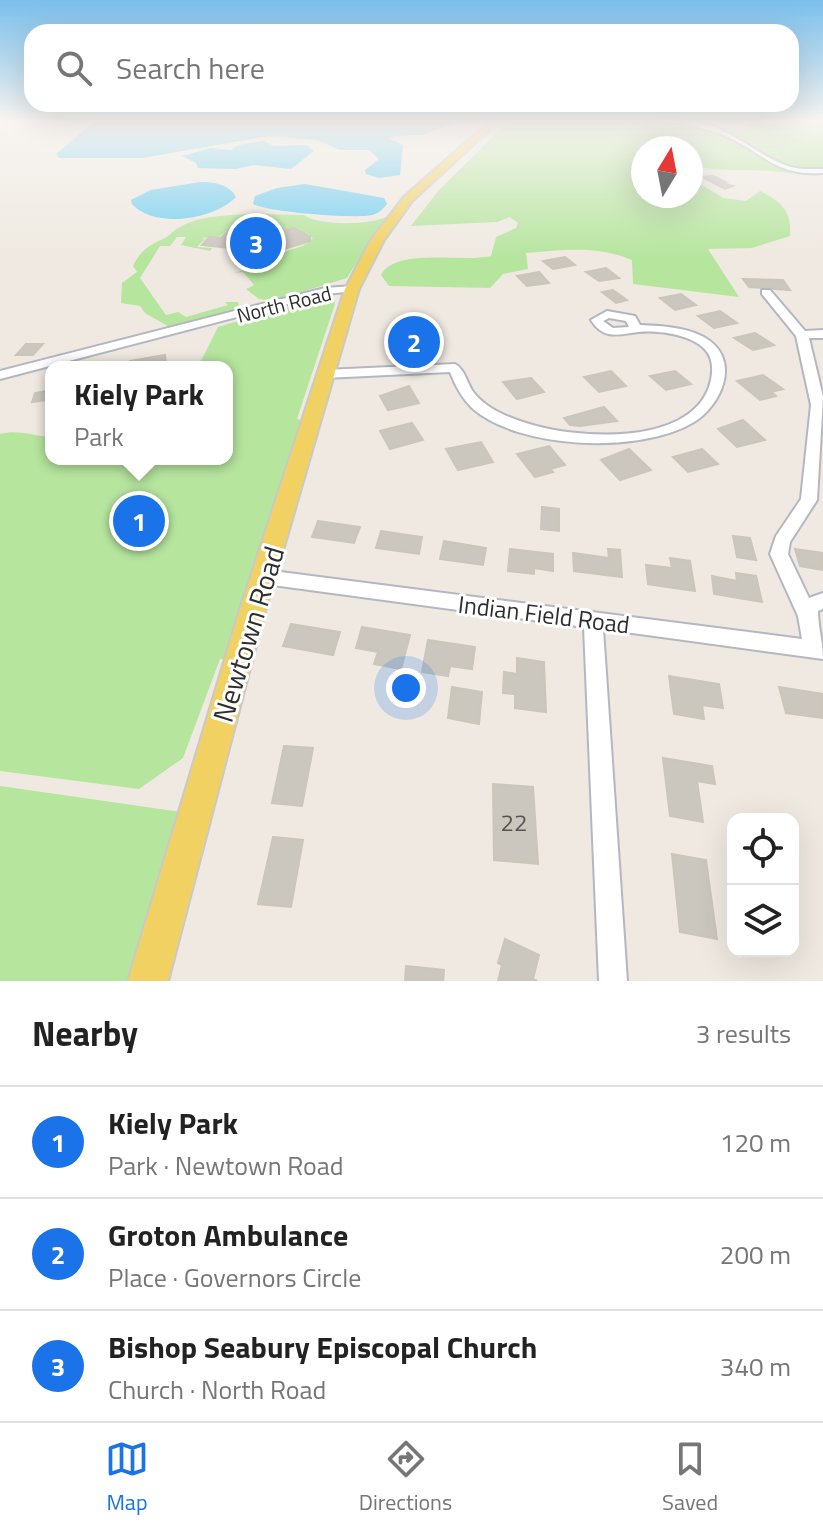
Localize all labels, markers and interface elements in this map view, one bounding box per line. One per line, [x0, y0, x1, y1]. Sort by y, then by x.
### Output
search box [24, 24, 799, 112]
text: Search here [116, 45, 265, 91]
icon: search [52, 46, 96, 90]
north arrow [631, 136, 703, 208]
pin: 3 [230, 213, 282, 273]
street label: North Road [233, 277, 335, 331]
pin: 2 [388, 312, 440, 372]
popup [45, 361, 233, 465]
text: Kiely Park [74, 371, 204, 417]
text: Park [74, 417, 124, 456]
pin: 1 [113, 491, 165, 551]
street label: Newtown Road [201, 541, 295, 727]
street label: Indian Field Road [456, 586, 632, 642]
your location [386, 668, 426, 708]
house number: 22 [501, 804, 527, 840]
map controls [727, 813, 799, 957]
button: locate [727, 813, 799, 885]
button: layers [727, 885, 799, 957]
text: Nearby [32, 1007, 138, 1059]
text: 3 results [696, 1014, 791, 1053]
text: Kiely Park [108, 1100, 238, 1146]
text: 1 [51, 1123, 65, 1162]
text: 120 m [720, 1123, 791, 1162]
text: Park · Newtown Road [108, 1146, 344, 1185]
text: Groton Ambulance [108, 1212, 348, 1258]
text: 2 [51, 1235, 65, 1274]
text: 200 m [720, 1235, 791, 1274]
text: Place · Governors Circle [108, 1258, 361, 1297]
text: Bishop Seabury Episcopal Church [108, 1324, 537, 1370]
text: 3 [51, 1347, 65, 1386]
text: 340 m [720, 1347, 791, 1386]
text: Church · North Road [108, 1370, 326, 1409]
tab: Map [105, 1437, 149, 1519]
tab: Directions [359, 1437, 452, 1519]
tab: Saved [662, 1437, 718, 1519]

